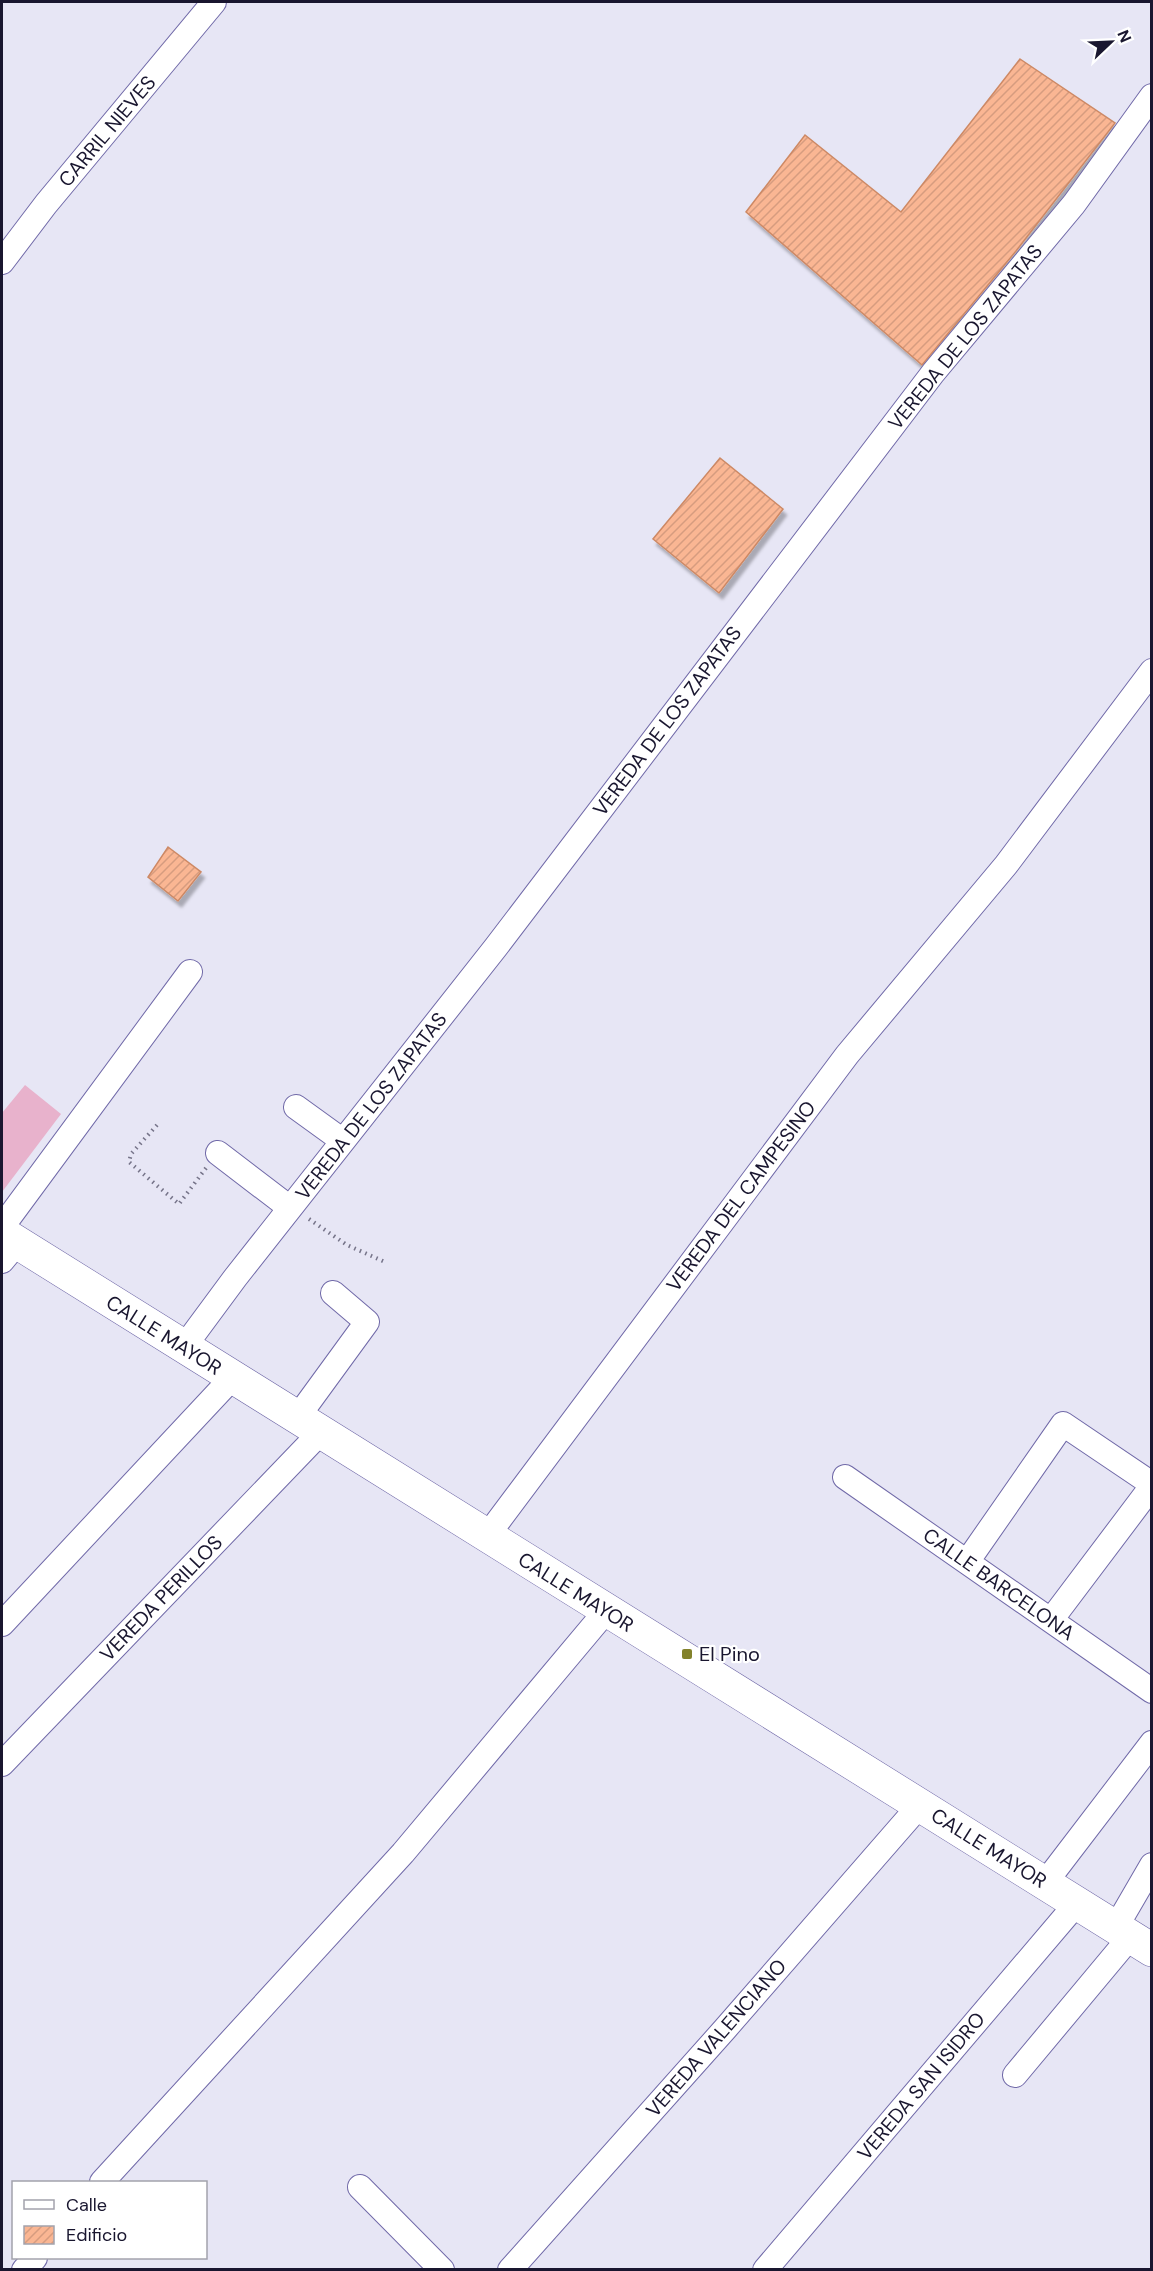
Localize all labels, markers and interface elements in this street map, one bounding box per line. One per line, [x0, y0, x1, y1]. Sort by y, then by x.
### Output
north arrow [1081, 12, 1141, 72]
text: N [1112, 27, 1136, 46]
street label: CARRIL NIEVES [53, 70, 161, 192]
street label: VEREDA DE LOS ZAPATAS [882, 239, 1048, 435]
street label: VEREDA DE LOS ZAPATAS [587, 621, 747, 821]
street label: VEREDA DE LOS ZAPATAS [290, 1007, 452, 1205]
street label: VEREDA DEL CAMPESINO [661, 1095, 821, 1297]
street label: CALLE MAYOR [101, 1289, 227, 1381]
street label: CALLE BARCELONA [918, 1522, 1080, 1646]
street label: VEREDA PERILLOS [94, 1529, 228, 1667]
street label: CALLE MAYOR [513, 1546, 639, 1638]
place label: El Pino [699, 1641, 760, 1667]
marker: El Pino [680, 1647, 694, 1661]
street label: CALLE MAYOR [926, 1802, 1052, 1894]
street label: VEREDA VALENCIANO [640, 1954, 792, 2122]
street label: VEREDA SAN ISIDRO [851, 2007, 991, 2165]
legend [12, 2181, 207, 2259]
text: Calle [66, 2193, 107, 2217]
text: Edificio [66, 2223, 127, 2247]

